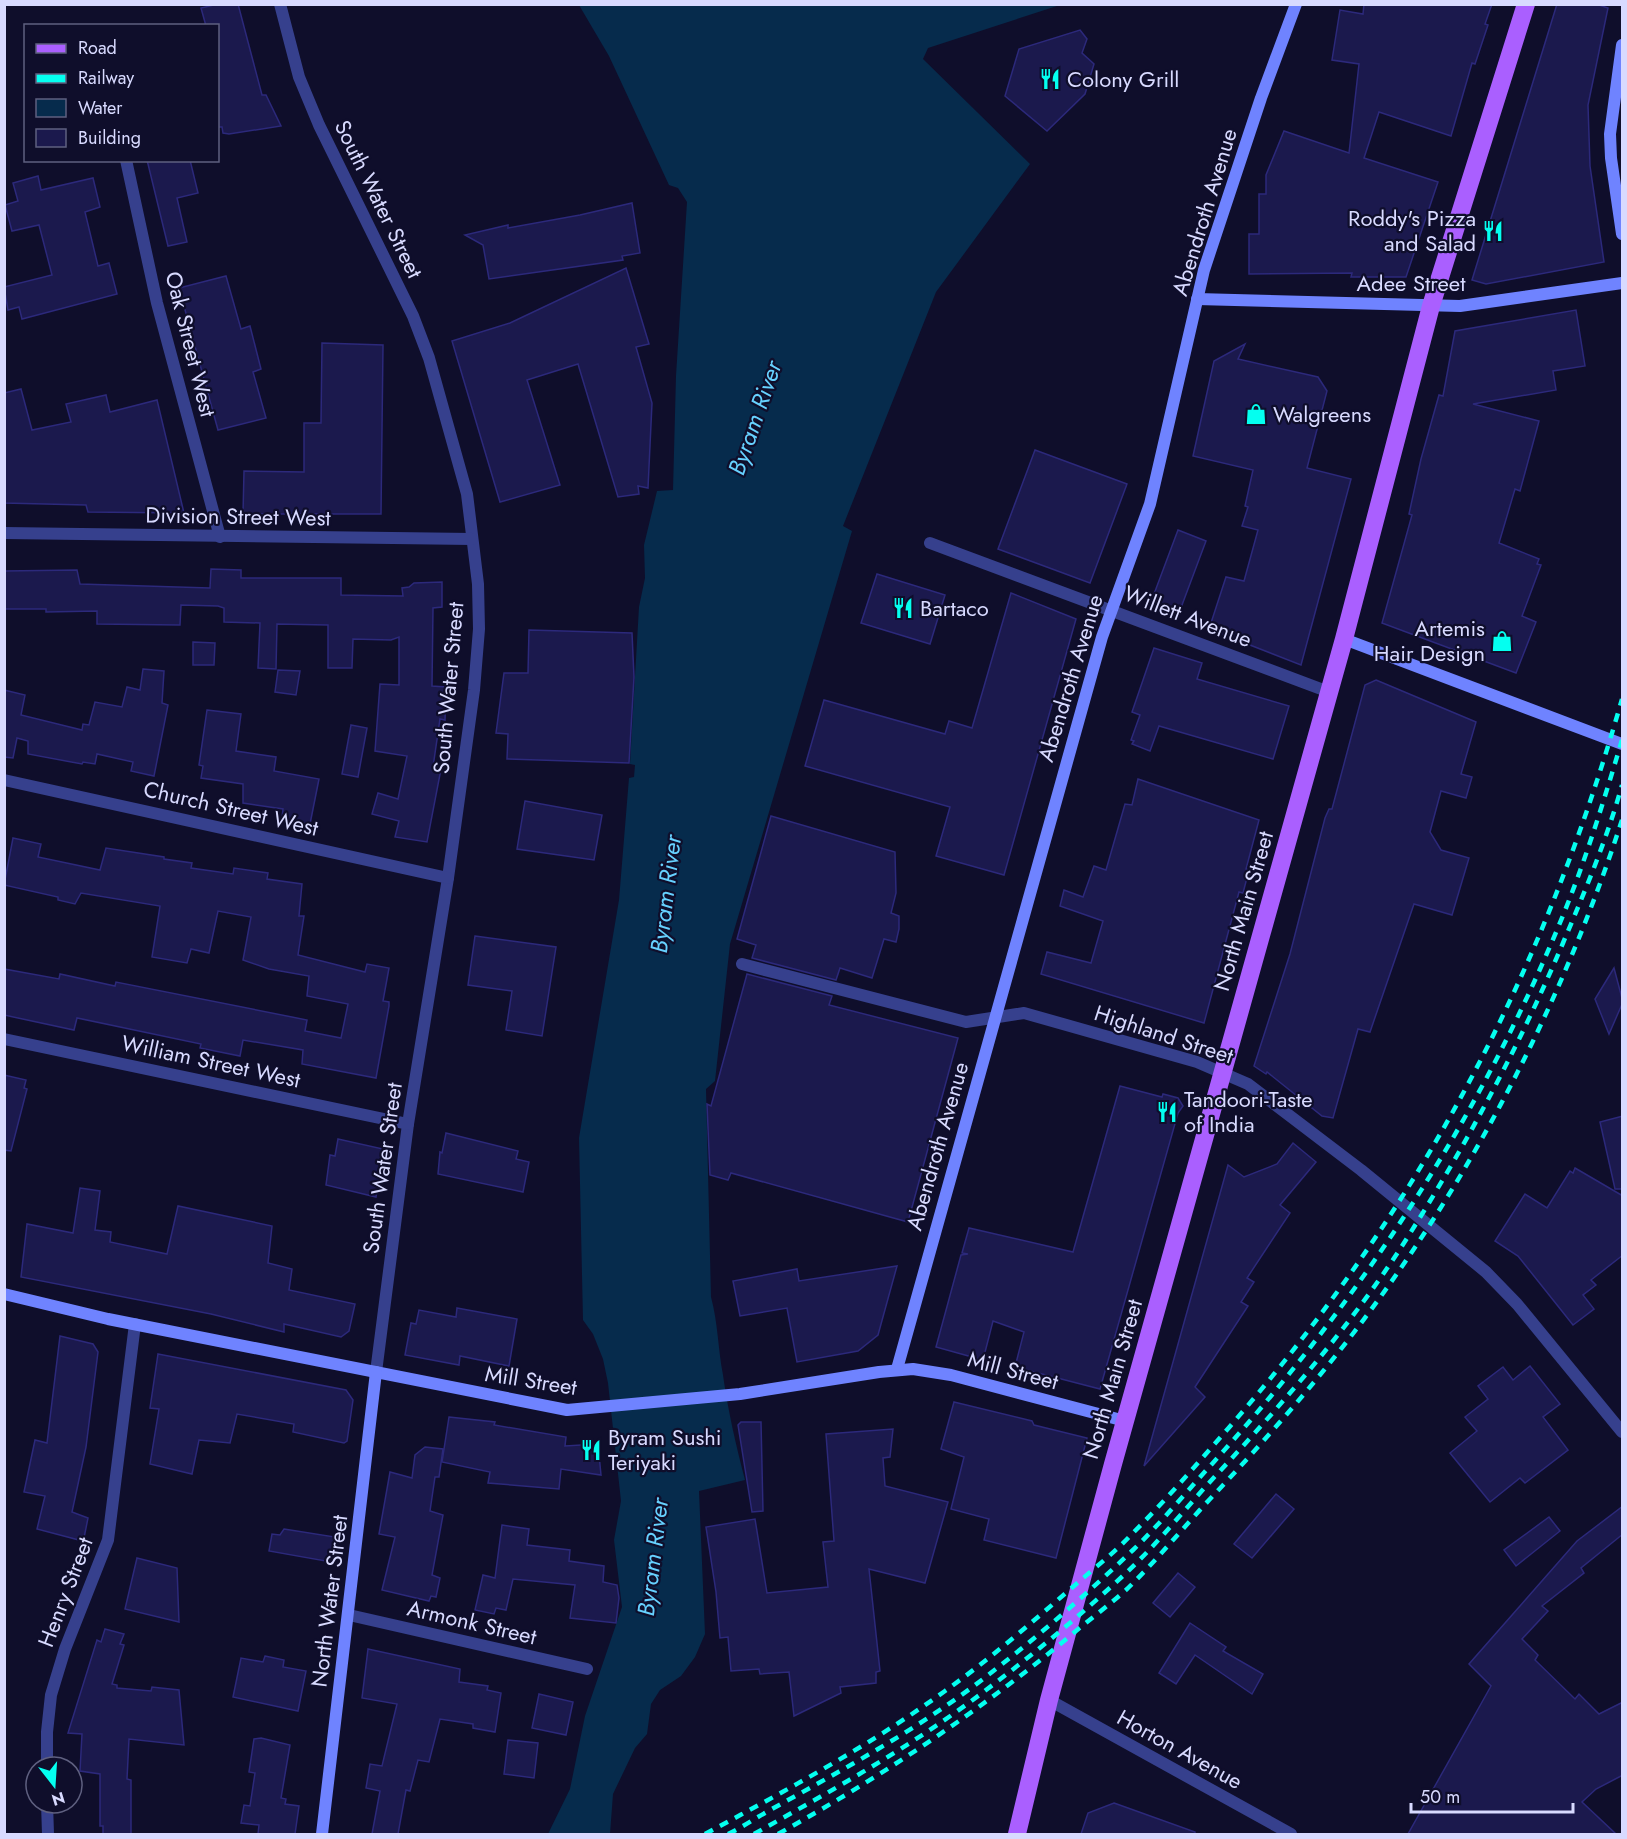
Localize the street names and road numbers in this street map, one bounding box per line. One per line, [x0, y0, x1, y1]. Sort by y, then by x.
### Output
street label: South Water Street [327, 114, 431, 284]
street label: Abendroth Avenue [1163, 124, 1245, 300]
street label: Adee Street [1357, 267, 1466, 299]
street label: Oak Street West [157, 268, 225, 421]
street label: Division Street West [145, 498, 332, 534]
street label: Willett Avenue [1119, 577, 1257, 655]
street label: Abendroth Avenue [1029, 590, 1111, 766]
street label: South Water Street [425, 600, 472, 775]
street label: Church Street West [140, 772, 322, 844]
street label: North Main Street [1205, 827, 1281, 995]
street label: Highland Street [1090, 996, 1238, 1072]
street label: William Street West [119, 1026, 304, 1096]
street label: Abendroth Avenue [898, 1058, 976, 1234]
street label: South Water Street [354, 1080, 410, 1256]
street label: North Main Street [1074, 1295, 1150, 1463]
street label: Mill Street [964, 1343, 1063, 1398]
street label: Mill Street [483, 1357, 580, 1403]
street label: North Water Street [303, 1512, 356, 1689]
street label: Henry Street [29, 1532, 101, 1652]
street label: Armonk Street [404, 1592, 540, 1653]
street label: Horton Avenue [1111, 1701, 1249, 1797]

